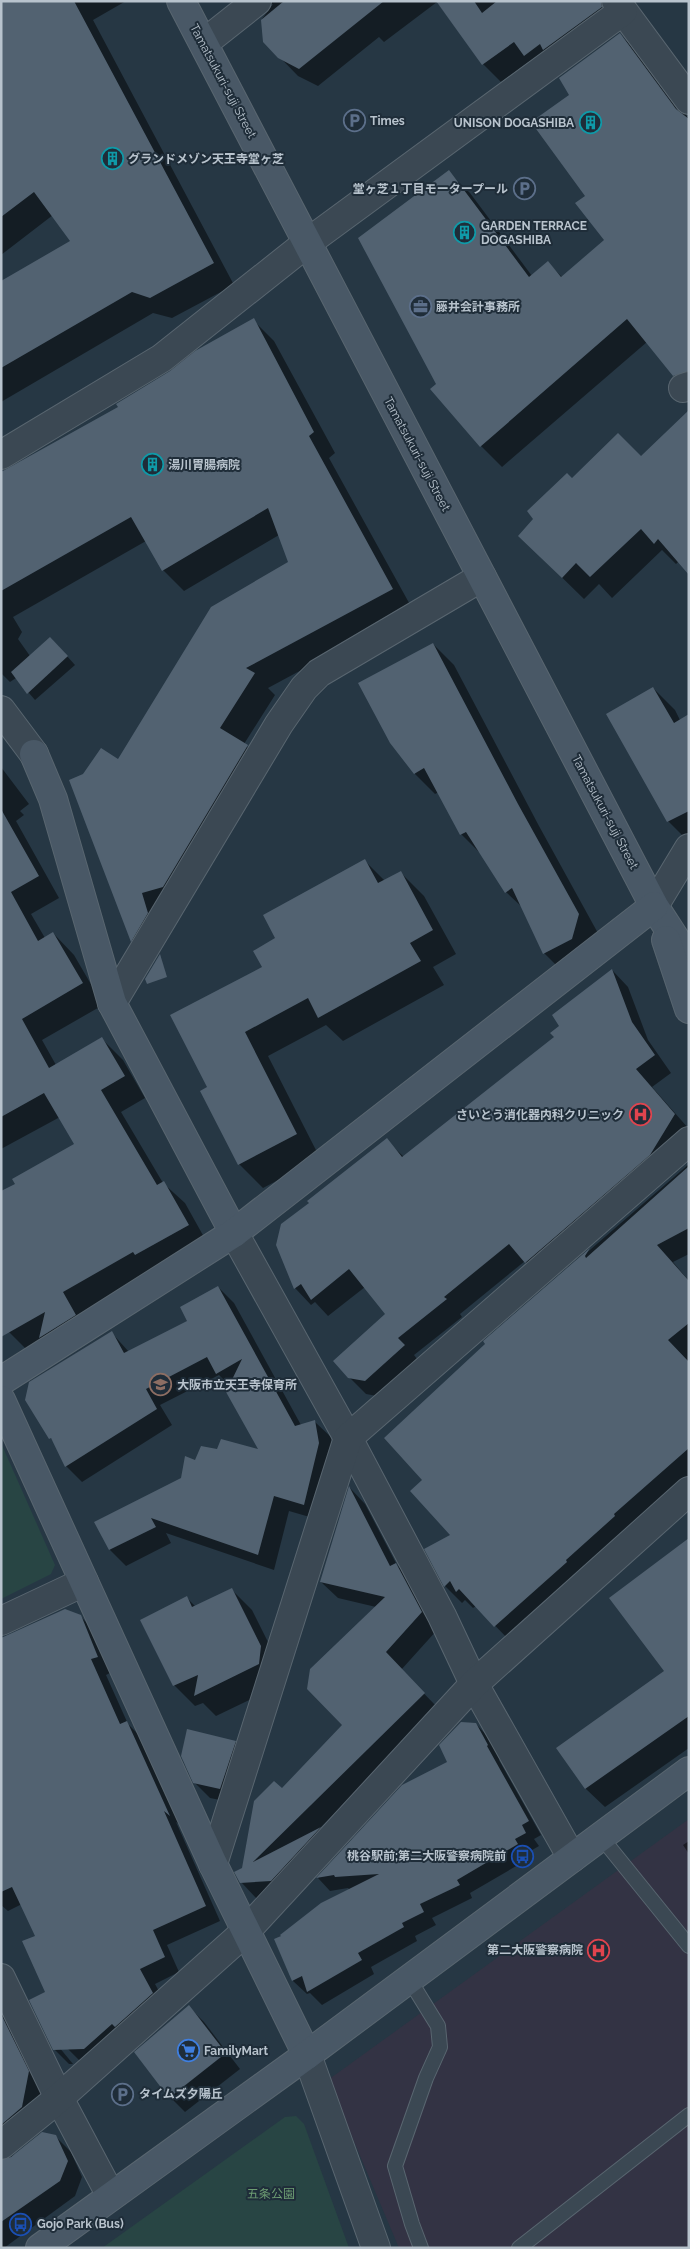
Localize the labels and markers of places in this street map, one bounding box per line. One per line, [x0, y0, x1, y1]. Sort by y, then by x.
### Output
parking icon: Times [342, 109, 366, 133]
building icon: UNISON DOGASHIBA [578, 111, 602, 135]
place label: Times [370, 114, 405, 128]
place label: UNISON DOGASHIBA [454, 116, 575, 130]
building icon: グランドメゾン天王寺堂ヶ芝 [100, 147, 124, 171]
place label: グランドメゾン天王寺堂ヶ芝 [128, 152, 284, 166]
parking icon: 堂ヶ芝１丁目モータープール [512, 177, 536, 201]
place label: 堂ヶ芝１丁目モータープール [353, 182, 508, 196]
place label: GARDEN TERRACE DOGASHIBA [481, 219, 587, 247]
building icon: GARDEN TERRACE DOGASHIBA [453, 221, 477, 245]
office icon: 藤井会計事務所 [408, 295, 432, 319]
place label: 藤井会計事務所 [436, 300, 520, 314]
building icon: 湯川胃腸病院 [140, 453, 164, 477]
place label: 湯川胃腸病院 [168, 458, 240, 472]
hospital icon: さいとう消化器内科クリニック [628, 1103, 652, 1127]
place label: さいとう消化器内科クリニック [456, 1108, 624, 1122]
school or university icon: 大阪市立天王寺保育所 [149, 1373, 173, 1397]
place label: 大阪市立天王寺保育所 [177, 1378, 297, 1392]
bus stop icon: 桃谷駅前;第二大阪警察病院前 [510, 1844, 534, 1868]
place label: 桃谷駅前;第二大阪警察病院前 [347, 1849, 506, 1863]
hospital icon: 第二大阪警察病院 [587, 1938, 611, 1962]
place label: 第二大阪警察病院 [487, 1943, 583, 1957]
supermarket icon: FamilyMart [176, 2039, 200, 2063]
place label: FamilyMart [204, 2044, 268, 2058]
parking icon: タイムズ夕陽丘 [111, 2082, 135, 2106]
place label: タイムズ夕陽丘 [139, 2087, 223, 2101]
bus stop icon: Gojo Park (Bus) [9, 2212, 33, 2236]
place label: Gojo Park (Bus) [37, 2217, 124, 2231]

